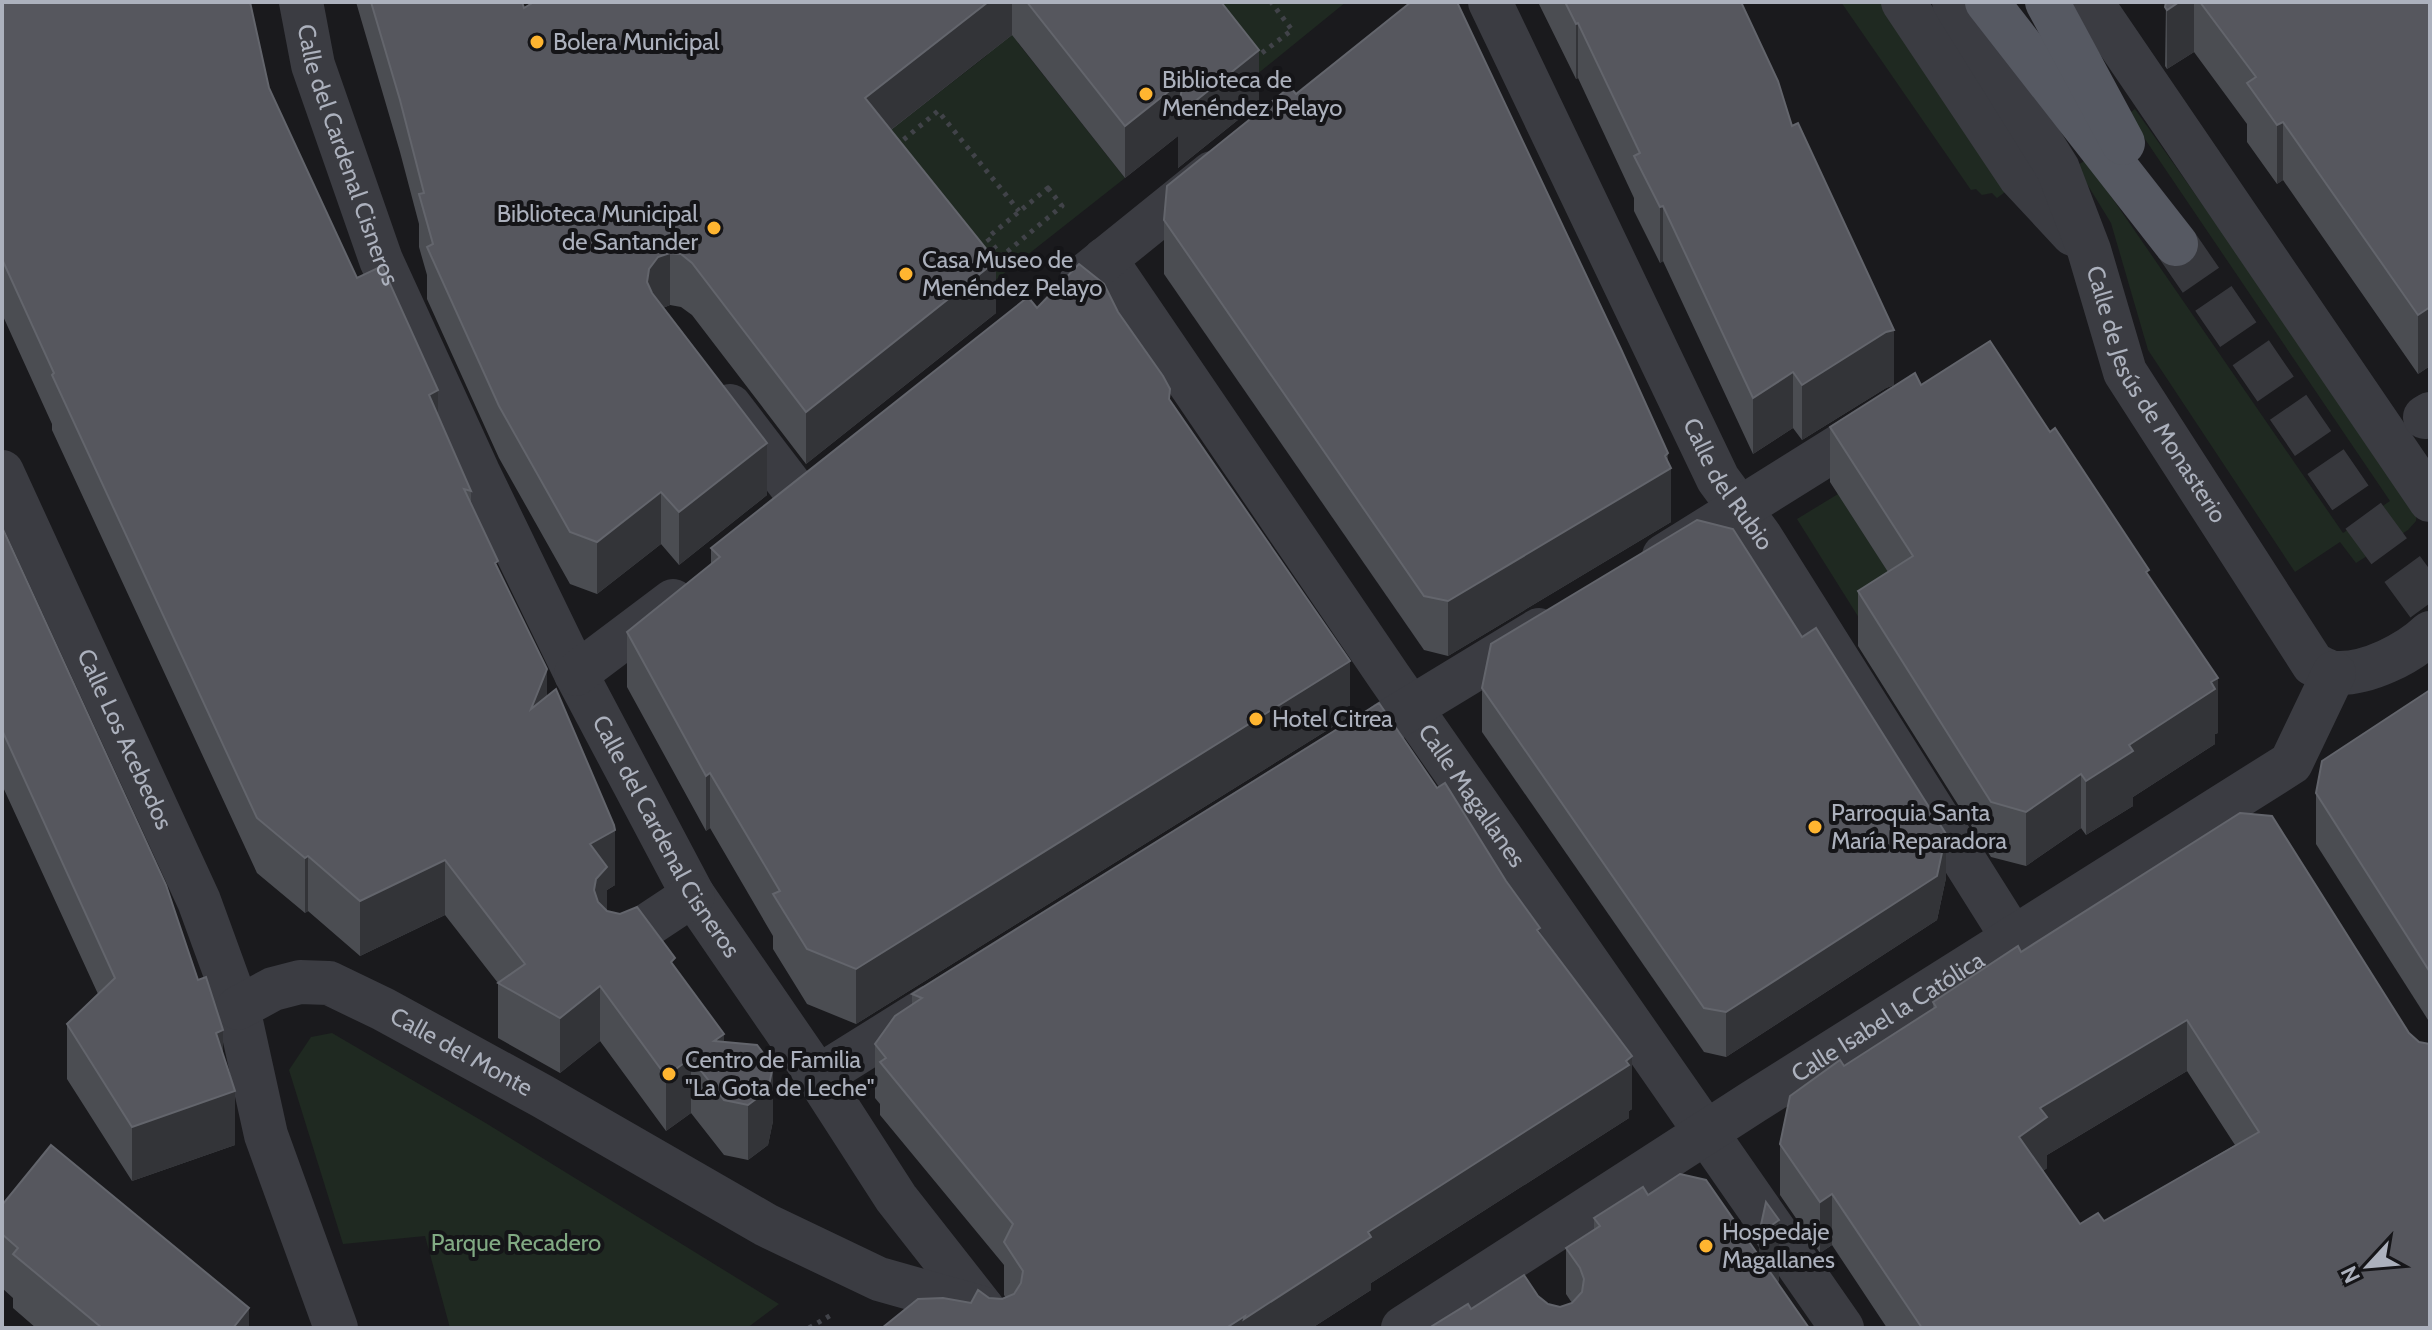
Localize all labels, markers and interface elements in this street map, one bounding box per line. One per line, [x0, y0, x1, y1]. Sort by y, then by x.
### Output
street label: Calle del Cardenal Cisneros [292, 22, 406, 290]
place label: Bolera Municipal [553, 27, 720, 56]
marker: Bolera Municipal [528, 33, 546, 51]
place label: Biblioteca de Menéndez Pelayo [1162, 65, 1342, 122]
marker: Biblioteca de Menéndez Pelayo [1137, 85, 1155, 103]
place label: Biblioteca Municipal de Santander [497, 199, 698, 256]
marker: Biblioteca Municipal de Santander [705, 219, 723, 237]
place label: Casa Museo de Menéndez Pelayo [922, 245, 1102, 302]
street label: Calle de Jesús de Monasterio [2080, 262, 2233, 528]
marker: Casa Museo de Menéndez Pelayo [897, 265, 915, 283]
street label: Calle del Rubio [1677, 413, 1780, 555]
street label: Calle Los Acebedos [71, 644, 179, 834]
place label: Hotel Citrea [1272, 704, 1393, 733]
street label: Calle del Cardenal Cisneros [586, 710, 747, 963]
marker: Hotel Citrea [1247, 710, 1265, 728]
street label: Calle Magallanes [1412, 718, 1532, 873]
place label: Parroquia Santa María Reparadora [1831, 798, 2008, 855]
marker: Parroquia Santa María Reparadora [1806, 818, 1824, 836]
street label: Calle Isabel la Católica [1786, 945, 1990, 1088]
street label: Calle del Monte [385, 1001, 538, 1102]
place label: Centro de Familia "La Gota de Leche" [685, 1045, 874, 1102]
marker: Centro de Familia "La Gota de Leche" [660, 1065, 678, 1083]
place label: Hospedaje Magallanes [1722, 1217, 1835, 1274]
north arrow [2328, 1226, 2408, 1306]
park label: Parque Recadero [431, 1228, 601, 1257]
marker: Hospedaje Magallanes [1697, 1237, 1715, 1255]
text: N [2335, 1262, 2366, 1287]

